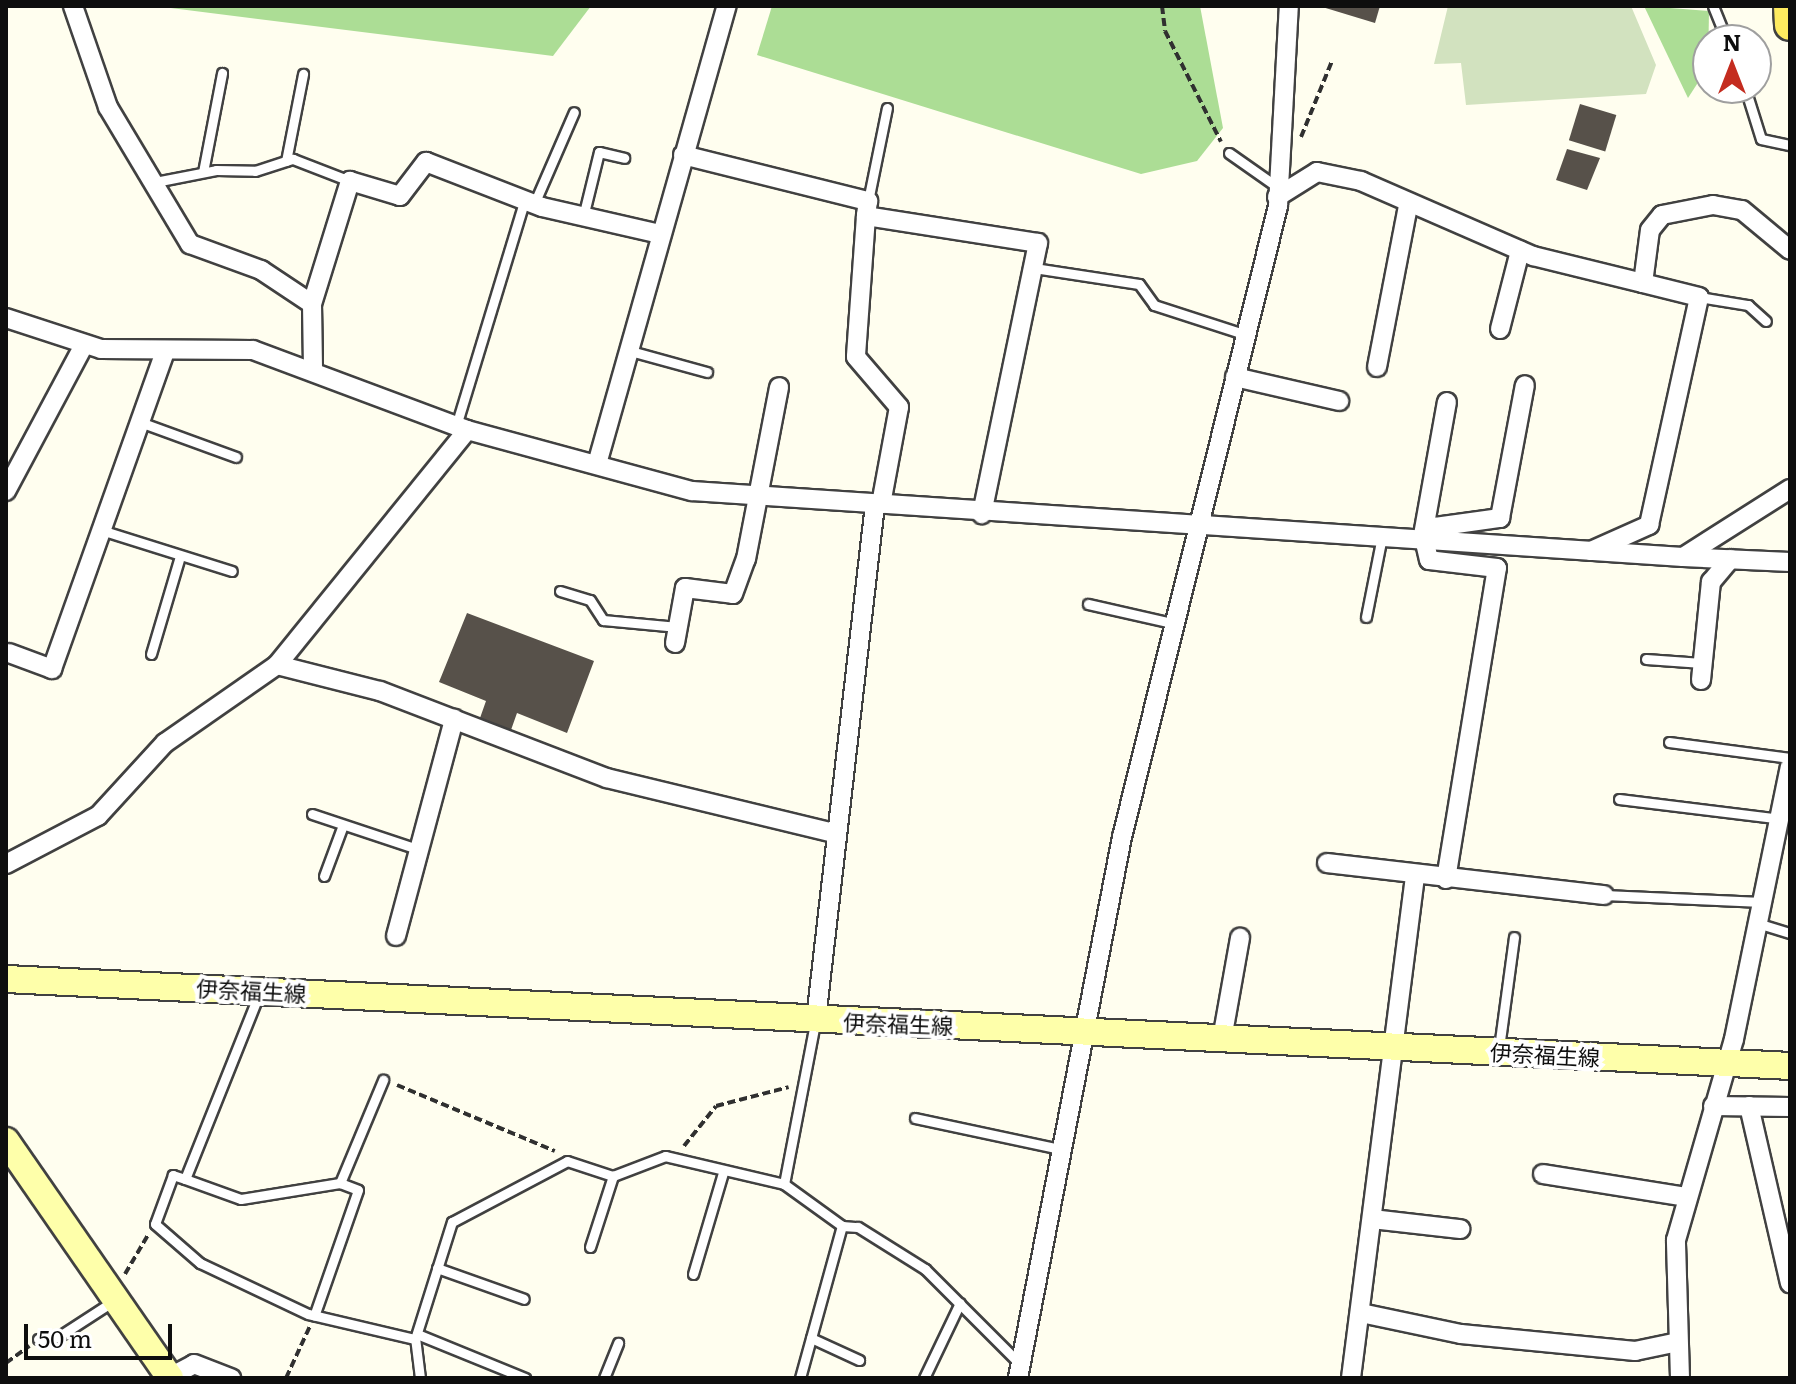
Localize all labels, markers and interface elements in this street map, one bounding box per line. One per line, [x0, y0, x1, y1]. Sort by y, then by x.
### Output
north arrow [1692, 24, 1772, 104]
text: N [1723, 25, 1741, 58]
street label: 伊奈福生線 [195, 974, 307, 1006]
street label: 伊奈福生線 [843, 1008, 953, 1038]
street label: 伊奈福生線 [1489, 1038, 1601, 1070]
scale bar [28, 1308, 176, 1358]
text: 50 m [38, 1320, 92, 1355]

